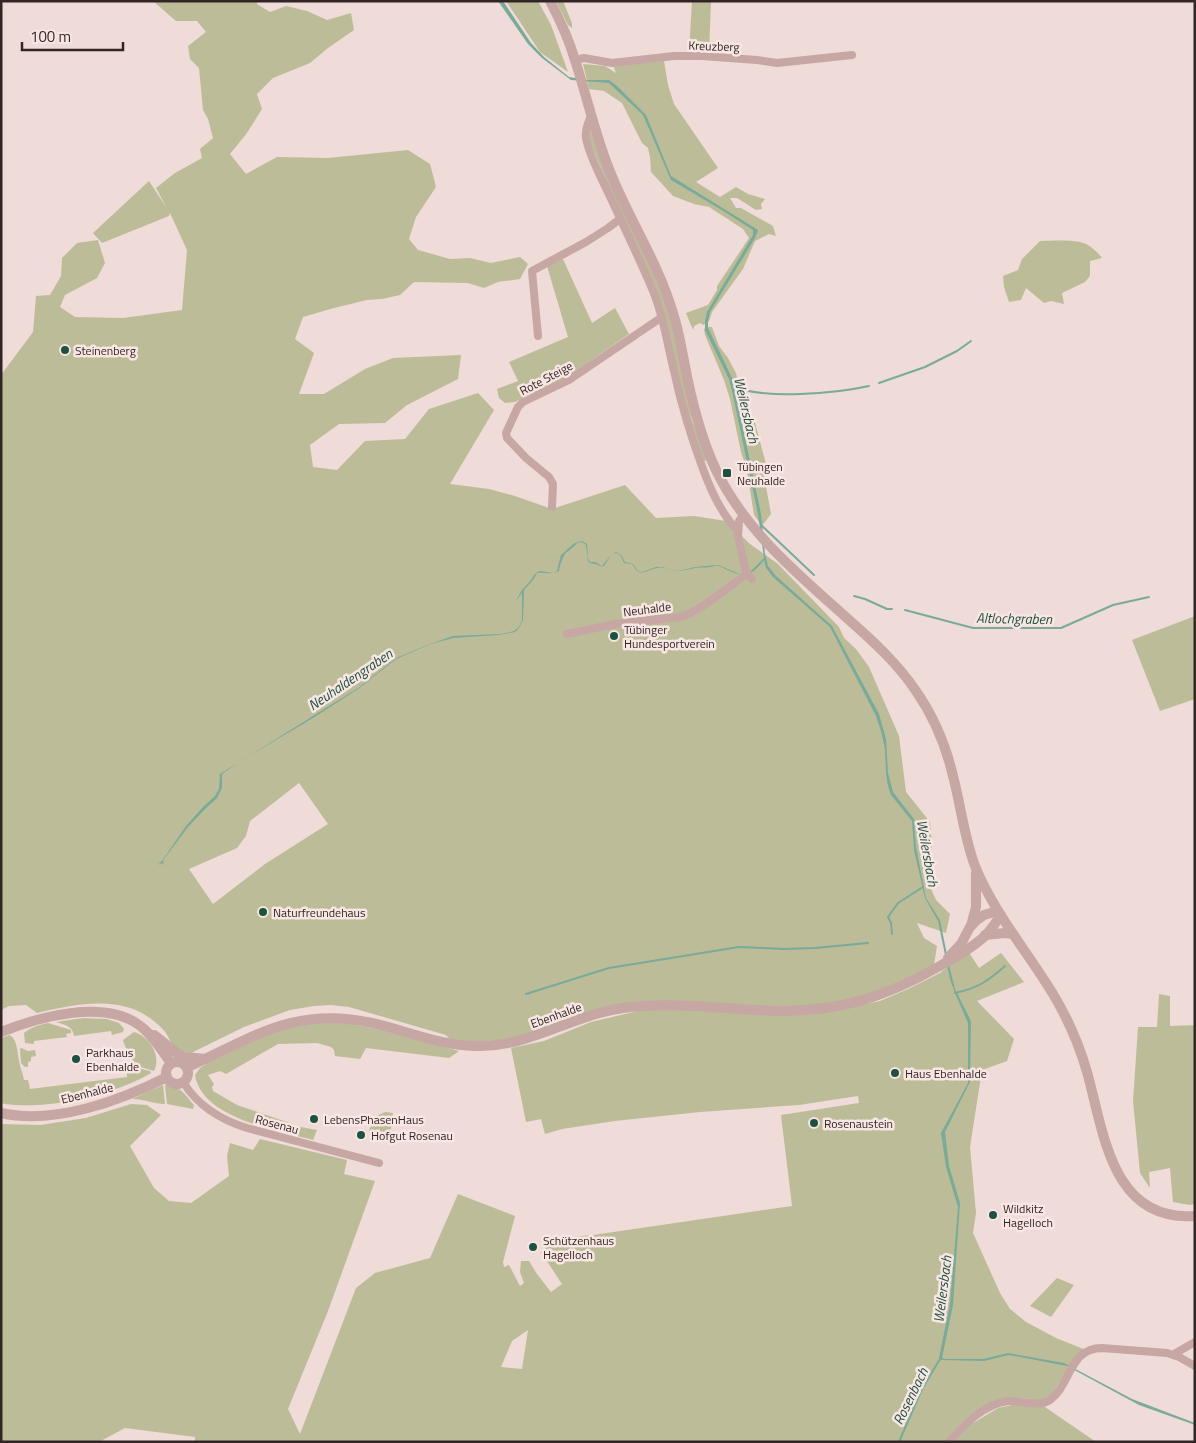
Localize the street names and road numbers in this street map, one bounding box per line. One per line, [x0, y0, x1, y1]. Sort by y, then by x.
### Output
street label: Kreuzberg [688, 36, 740, 56]
street label: Rote Steige [516, 356, 576, 400]
street label: Neuhalde [622, 597, 672, 621]
street label: Ebenhalde [528, 997, 584, 1033]
street label: Ebenhalde [59, 1077, 115, 1109]
street label: Rosenau [253, 1109, 301, 1139]

